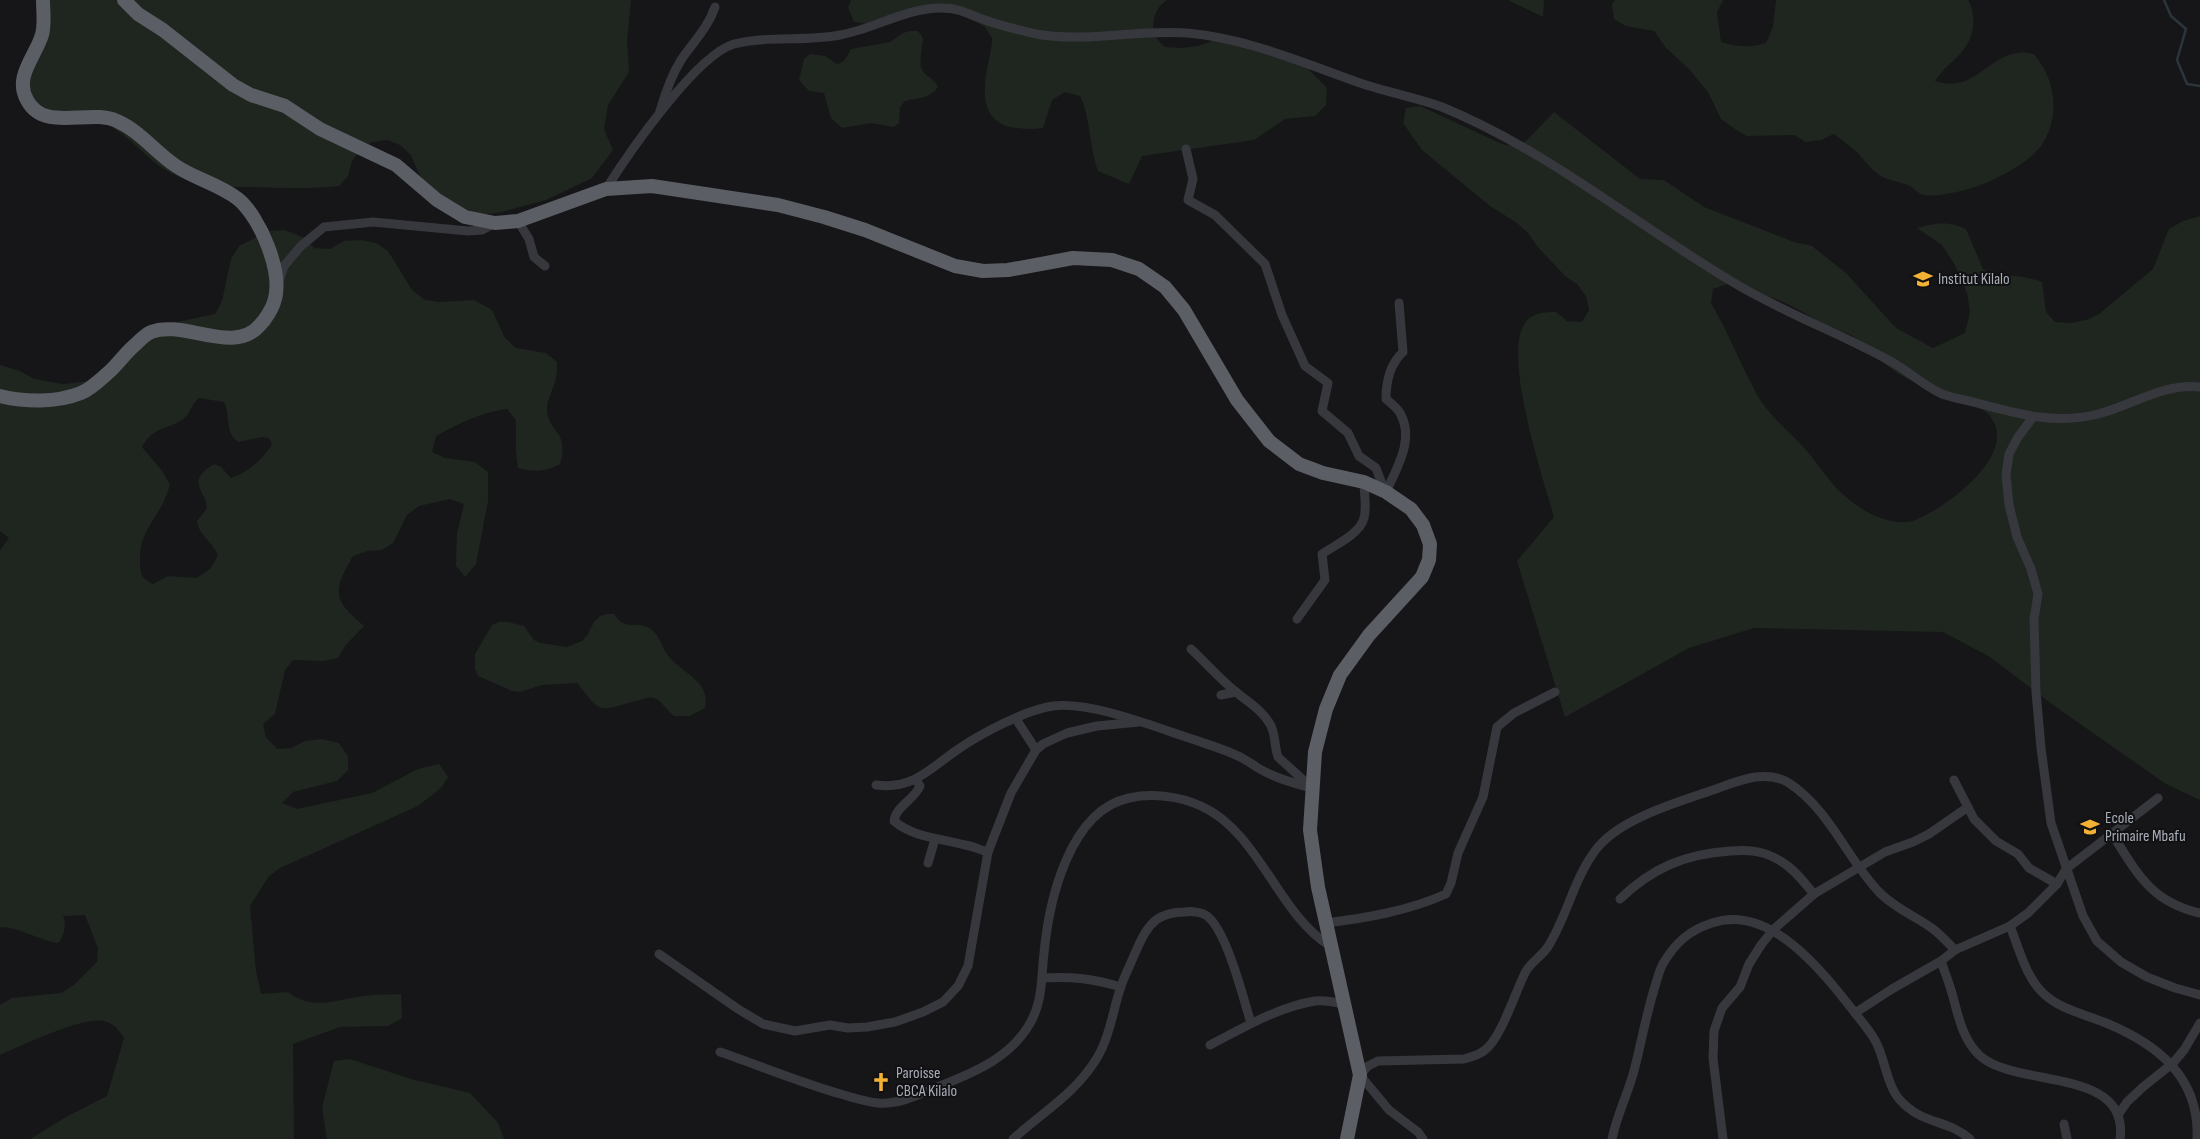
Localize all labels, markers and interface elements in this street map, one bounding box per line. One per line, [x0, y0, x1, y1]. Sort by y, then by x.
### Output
school or university icon: Institut Kilalo [1912, 268, 1934, 290]
place label: Institut Kilalo [1938, 270, 2010, 289]
place label: Ecole Primaire Mbafu [2105, 809, 2186, 846]
school or university icon: Ecole Primaire Mbafu [2079, 816, 2101, 838]
place label: Paroisse CBCA Kilalo [896, 1064, 957, 1101]
church icon: Paroisse CBCA Kilalo [870, 1071, 892, 1093]

